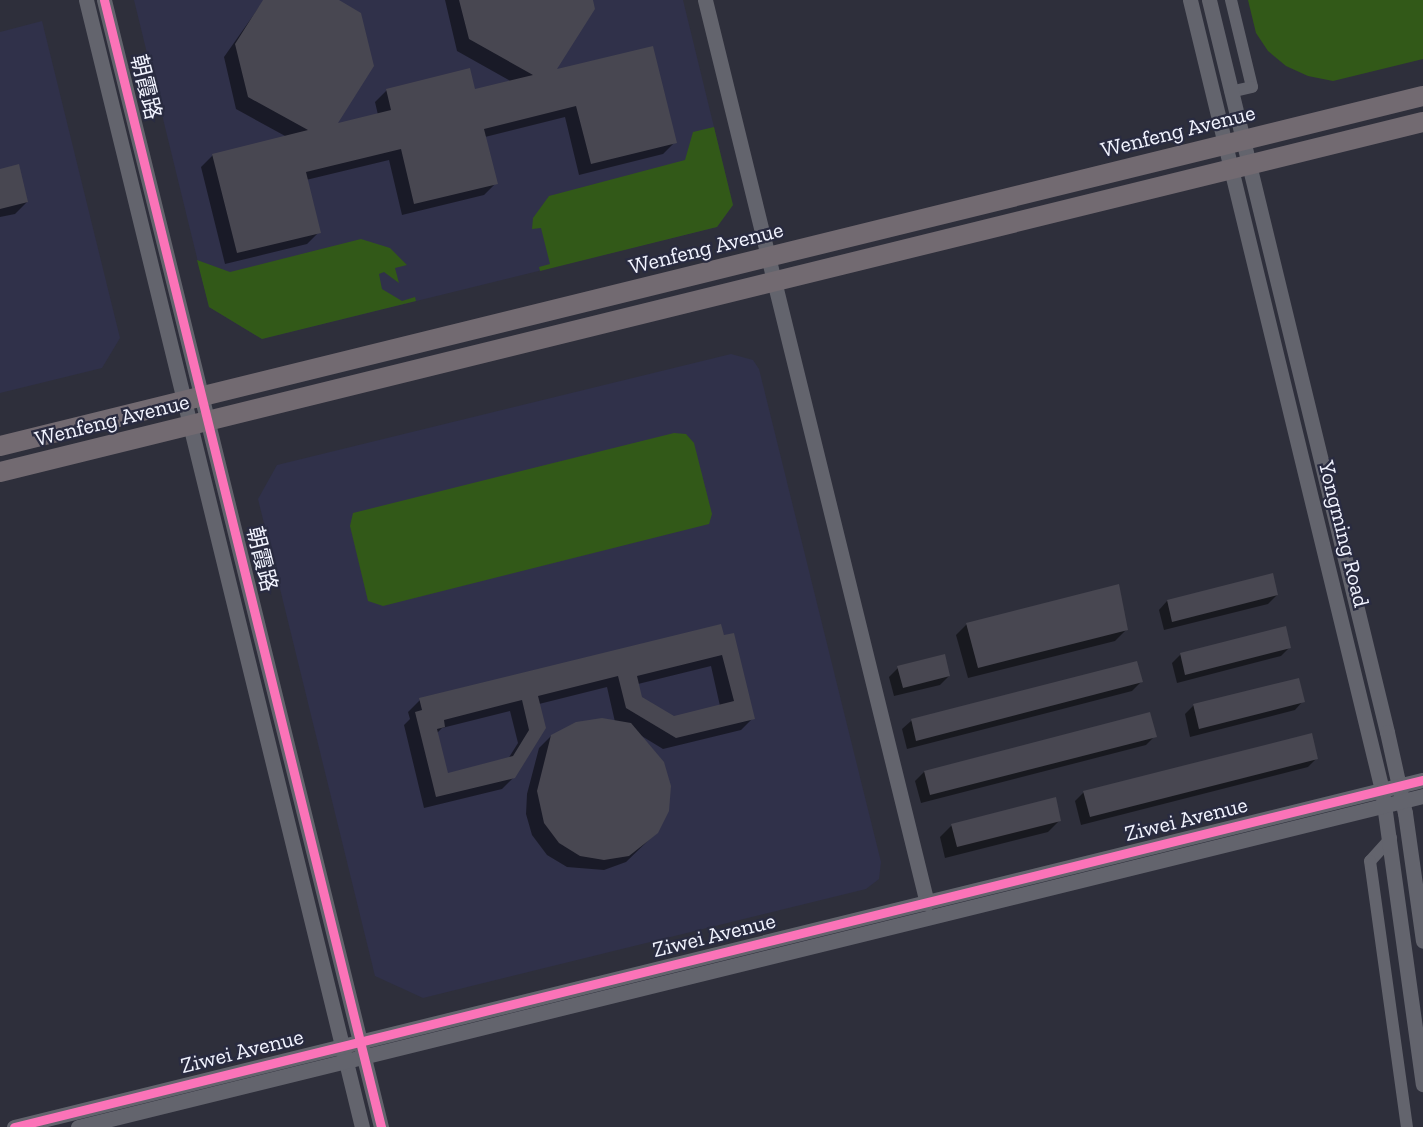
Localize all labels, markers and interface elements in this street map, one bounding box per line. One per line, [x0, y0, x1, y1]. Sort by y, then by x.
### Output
street label: 朝霞路 [125, 52, 167, 122]
street label: Wenfeng Avenue [1098, 99, 1258, 163]
street label: Wenfeng Avenue [626, 216, 786, 280]
street label: Wenfeng Avenue [32, 388, 192, 452]
street label: Yongming Road [1313, 458, 1375, 610]
street label: 朝霞路 [241, 524, 283, 594]
street label: Ziwei Avenue [1121, 791, 1251, 847]
street label: Ziwei Avenue [649, 907, 779, 963]
street label: Ziwei Avenue [177, 1023, 307, 1079]

